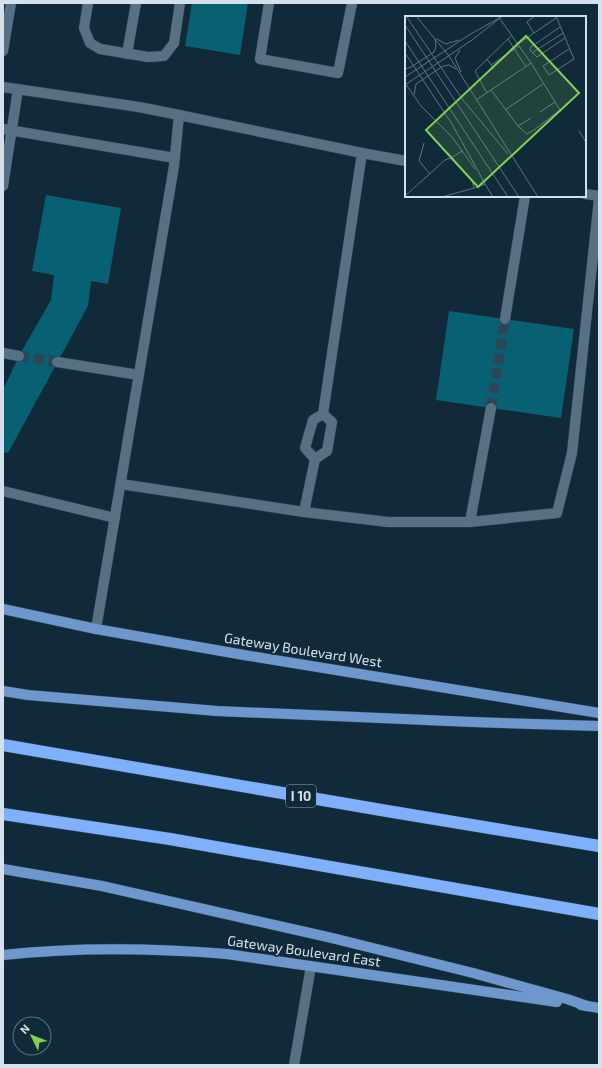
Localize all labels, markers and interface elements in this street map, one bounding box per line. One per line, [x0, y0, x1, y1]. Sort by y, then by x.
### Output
inset map [405, 16, 586, 197]
street label: Gateway Boulevard West [223, 629, 383, 670]
road number: I 10 [286, 785, 316, 807]
street label: Gateway Boulevard East [226, 931, 382, 970]
north arrow [12, 1016, 52, 1056]
text: N [17, 1021, 32, 1036]

